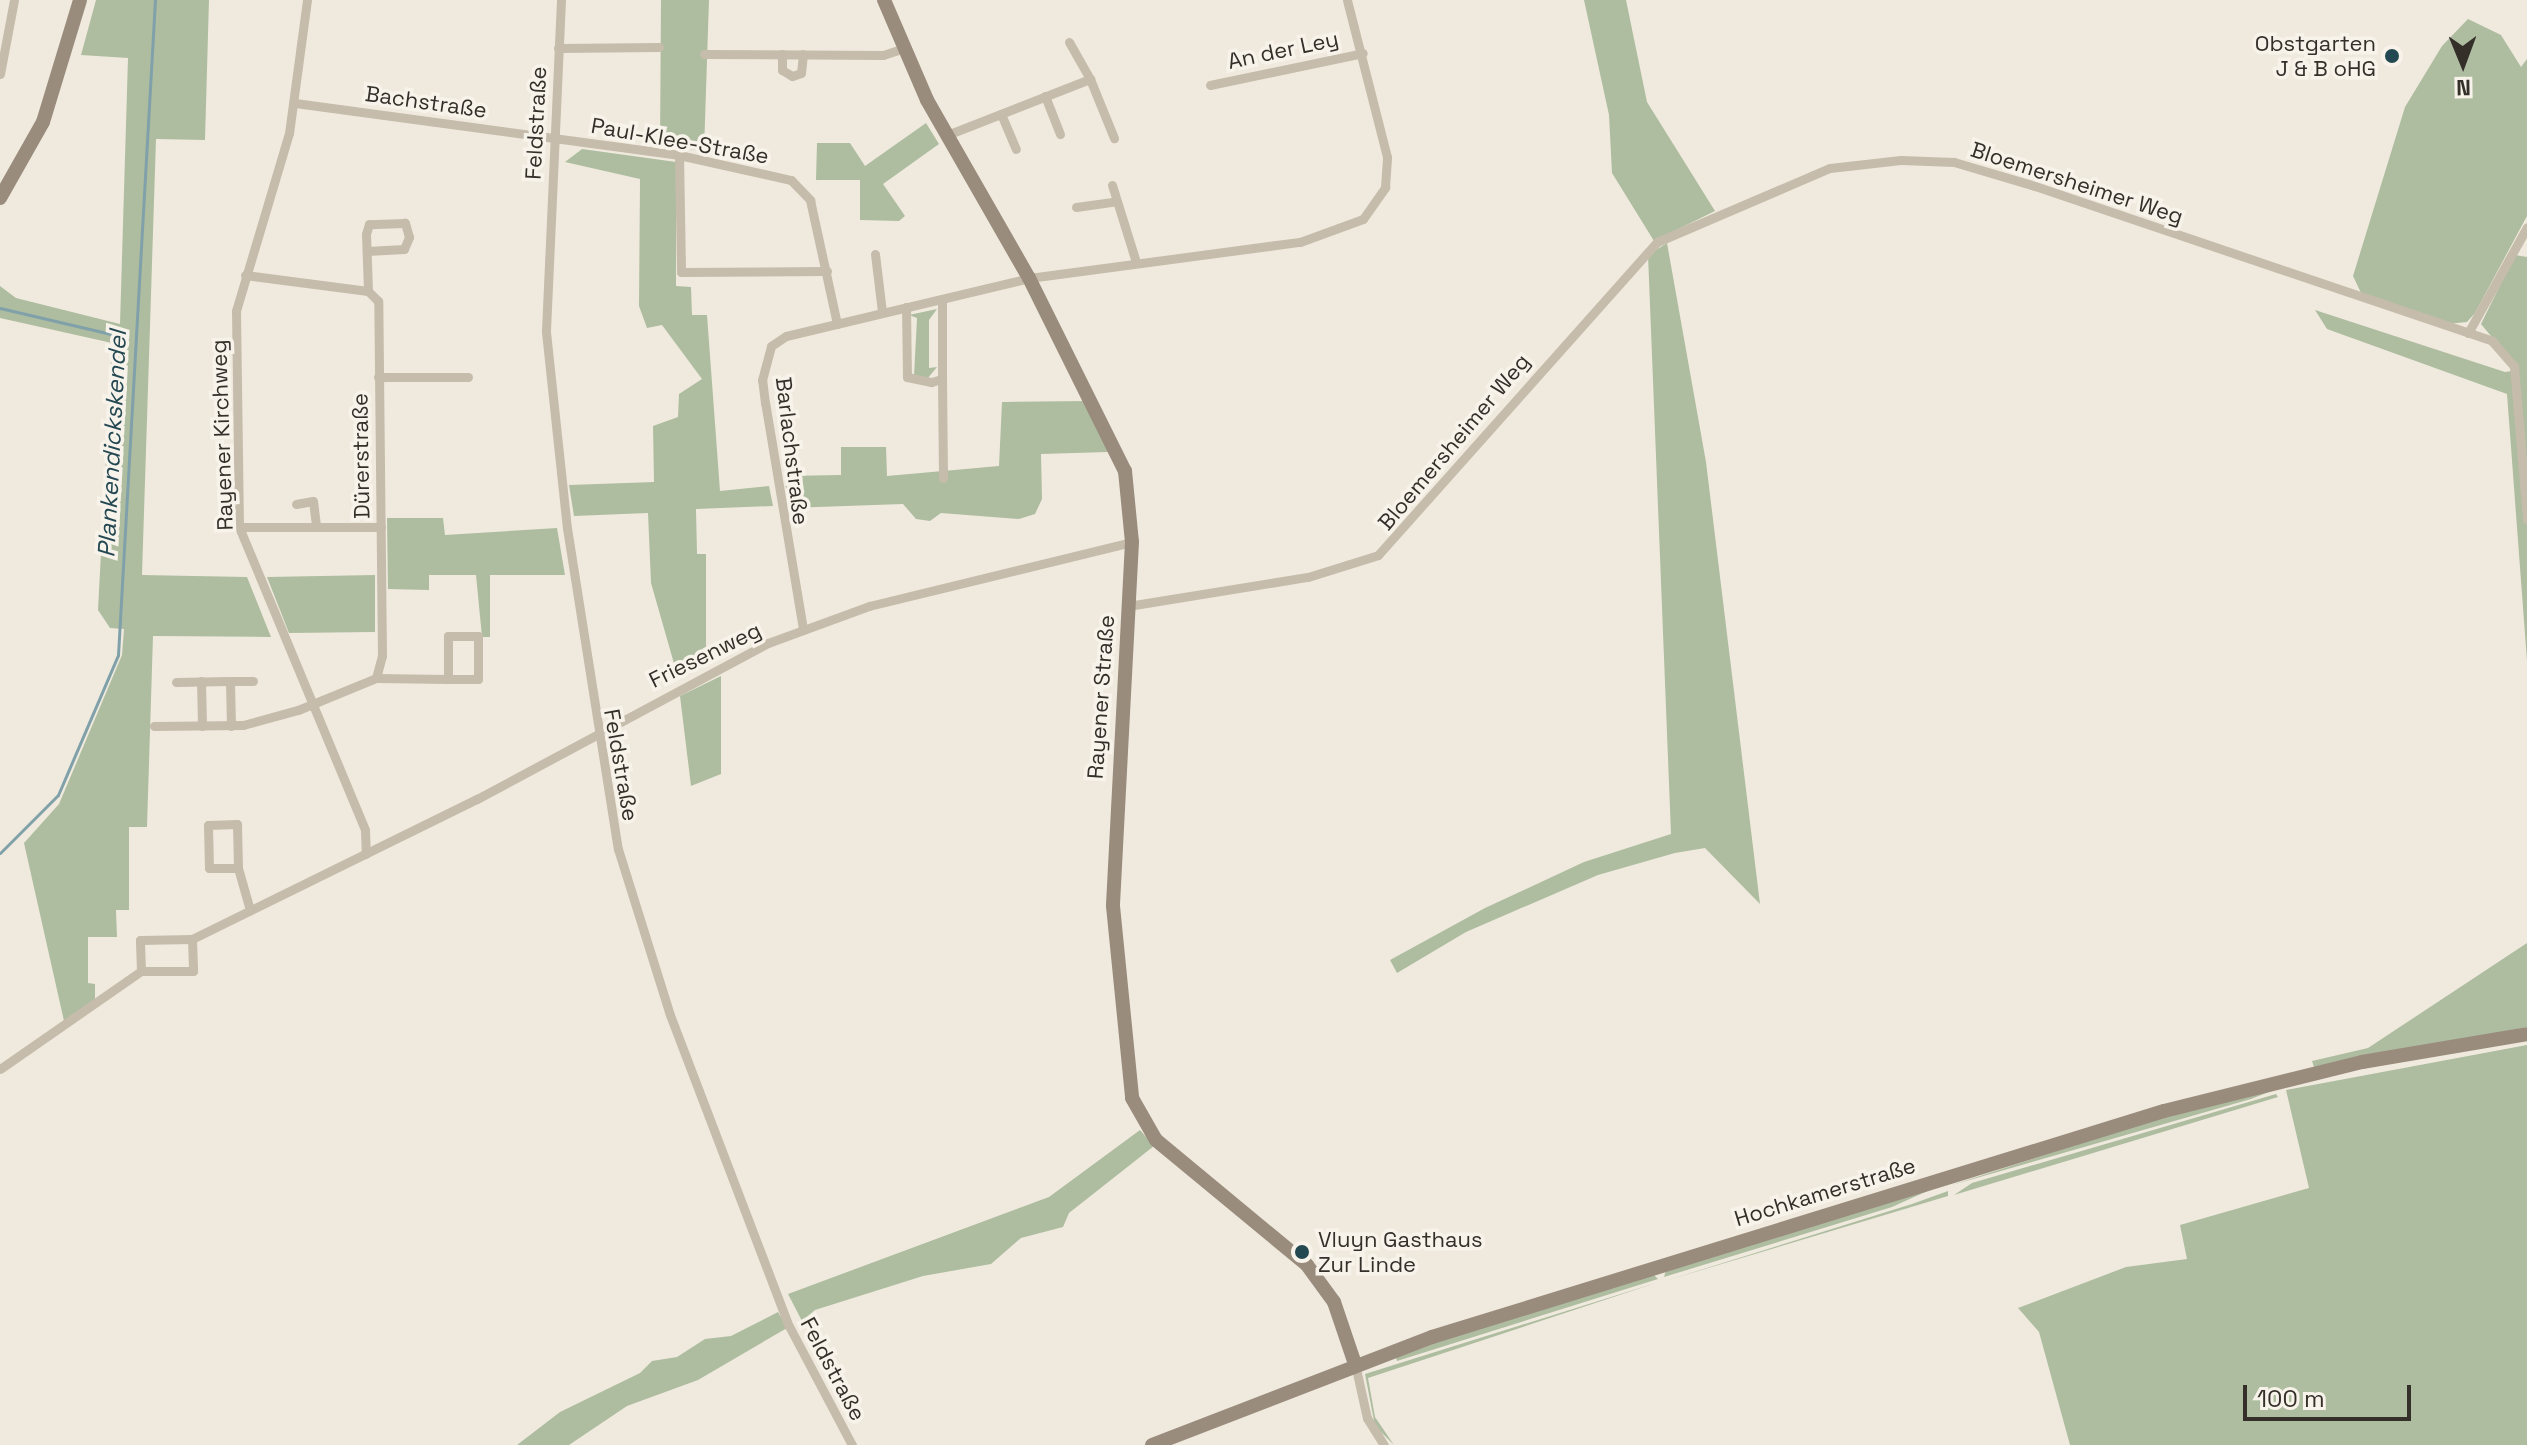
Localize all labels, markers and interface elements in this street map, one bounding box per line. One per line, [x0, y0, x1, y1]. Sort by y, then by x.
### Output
north arrow [2423, 24, 2503, 104]
street label: An der Ley [1225, 25, 1341, 75]
place label: Obstgarten J & B oHG [2255, 30, 2376, 82]
marker: Obstgarten J & B oHG [2383, 47, 2401, 65]
street label: Feldstraße [520, 66, 552, 180]
text: N [2456, 74, 2471, 102]
street label: Bachstraße [364, 80, 488, 124]
street label: Paul-Klee-Straße [589, 112, 771, 170]
street label: Bloemersheimer Weg [1967, 136, 2187, 230]
water label: Plankendickskendel [92, 330, 132, 558]
street label: Rayener Kirchweg [205, 339, 239, 531]
street label: Bloemersheimer Weg [1373, 348, 1535, 536]
street label: Barlachstraße [770, 376, 814, 526]
street label: Dürerstraße [347, 393, 375, 519]
street label: Rayener Straße [1082, 614, 1120, 780]
street label: Friesenweg [645, 617, 765, 693]
street label: Feldstraße [598, 707, 644, 823]
street label: Hochkamerstraße [1731, 1152, 1919, 1232]
place label: Vluyn Gasthaus Zur Linde [1318, 1226, 1483, 1278]
marker: Vluyn Gasthaus Zur Linde [1293, 1243, 1311, 1261]
street label: Feldstraße [795, 1313, 871, 1425]
scale bar [2247, 1369, 2415, 1419]
text: 100 m [2257, 1383, 2325, 1414]

